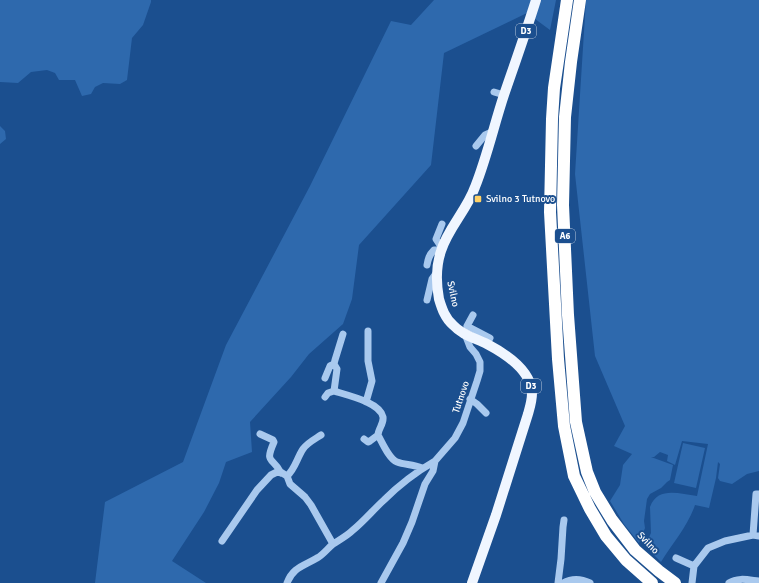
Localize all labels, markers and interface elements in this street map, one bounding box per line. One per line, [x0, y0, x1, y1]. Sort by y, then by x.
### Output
road number: D3 [516, 24, 536, 38]
place label: Svilno 3 Tutnovo [486, 193, 555, 205]
marker: Svilno 3 Tutnovo [473, 194, 483, 204]
road number: A6 [555, 229, 575, 243]
street label: Svilno [444, 280, 462, 308]
street label: Tutnovo [450, 379, 472, 415]
road number: D3 [521, 379, 541, 393]
street label: Svilno [635, 529, 661, 557]

